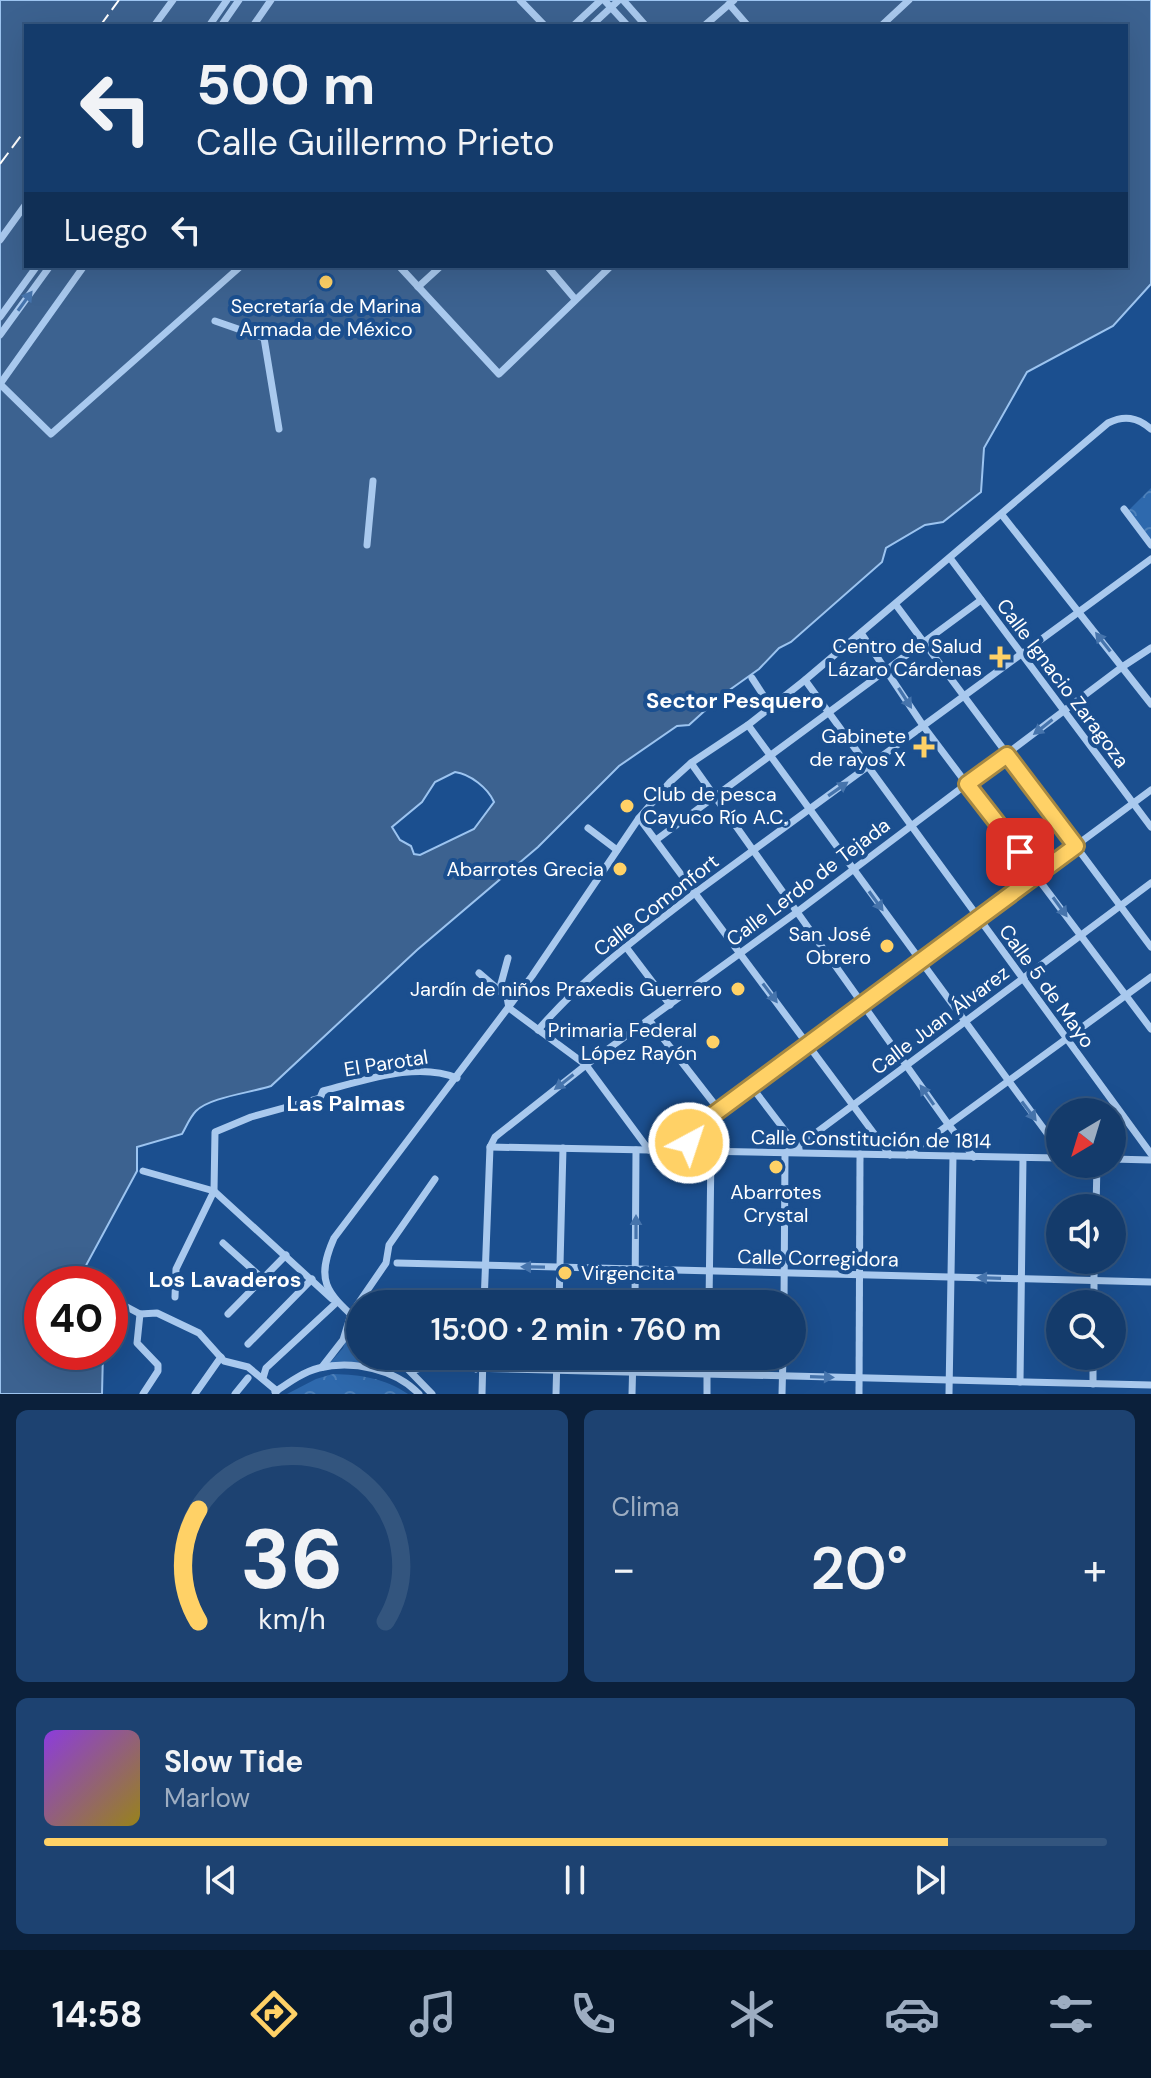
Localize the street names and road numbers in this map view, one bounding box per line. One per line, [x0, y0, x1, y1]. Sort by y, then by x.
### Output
street label: Calle Ignacio Zaragoza [991, 593, 1135, 773]
street label: Calle Lerdo de Tejada [721, 812, 895, 952]
street label: Calle Comonfort [588, 848, 724, 962]
street label: Calle 5 de Mayo [993, 919, 1101, 1053]
street label: Calle Juan Álvarez [866, 960, 1014, 1080]
street label: El Parotal [342, 1044, 430, 1082]
street label: Calle Constitución de 1814 [751, 1124, 991, 1154]
street label: Calle Corregidora [737, 1244, 899, 1272]

